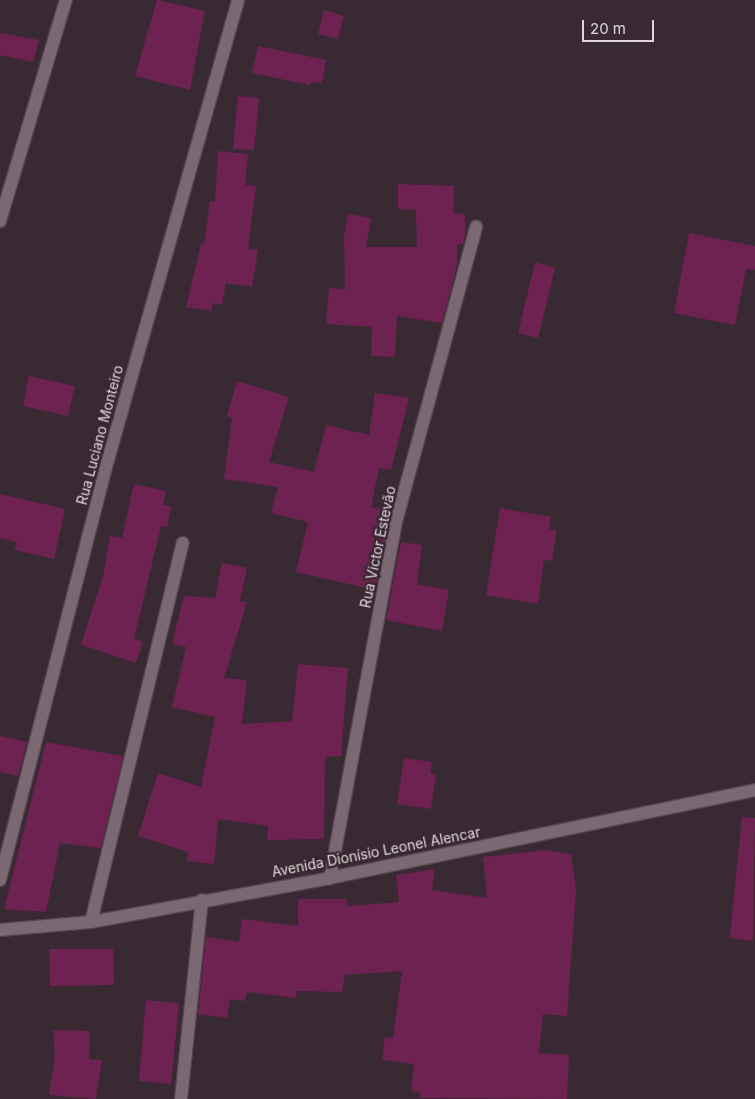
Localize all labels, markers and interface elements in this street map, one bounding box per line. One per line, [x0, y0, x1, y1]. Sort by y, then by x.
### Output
scale bar [585, 10, 658, 42]
text: 20 m [590, 19, 626, 38]
street label: Rua Luciano Monteiro [73, 363, 127, 507]
street label: Rua Victor Estevão [357, 484, 399, 610]
street label: Avenida Dionísio Leonel Alencar [270, 824, 482, 880]

